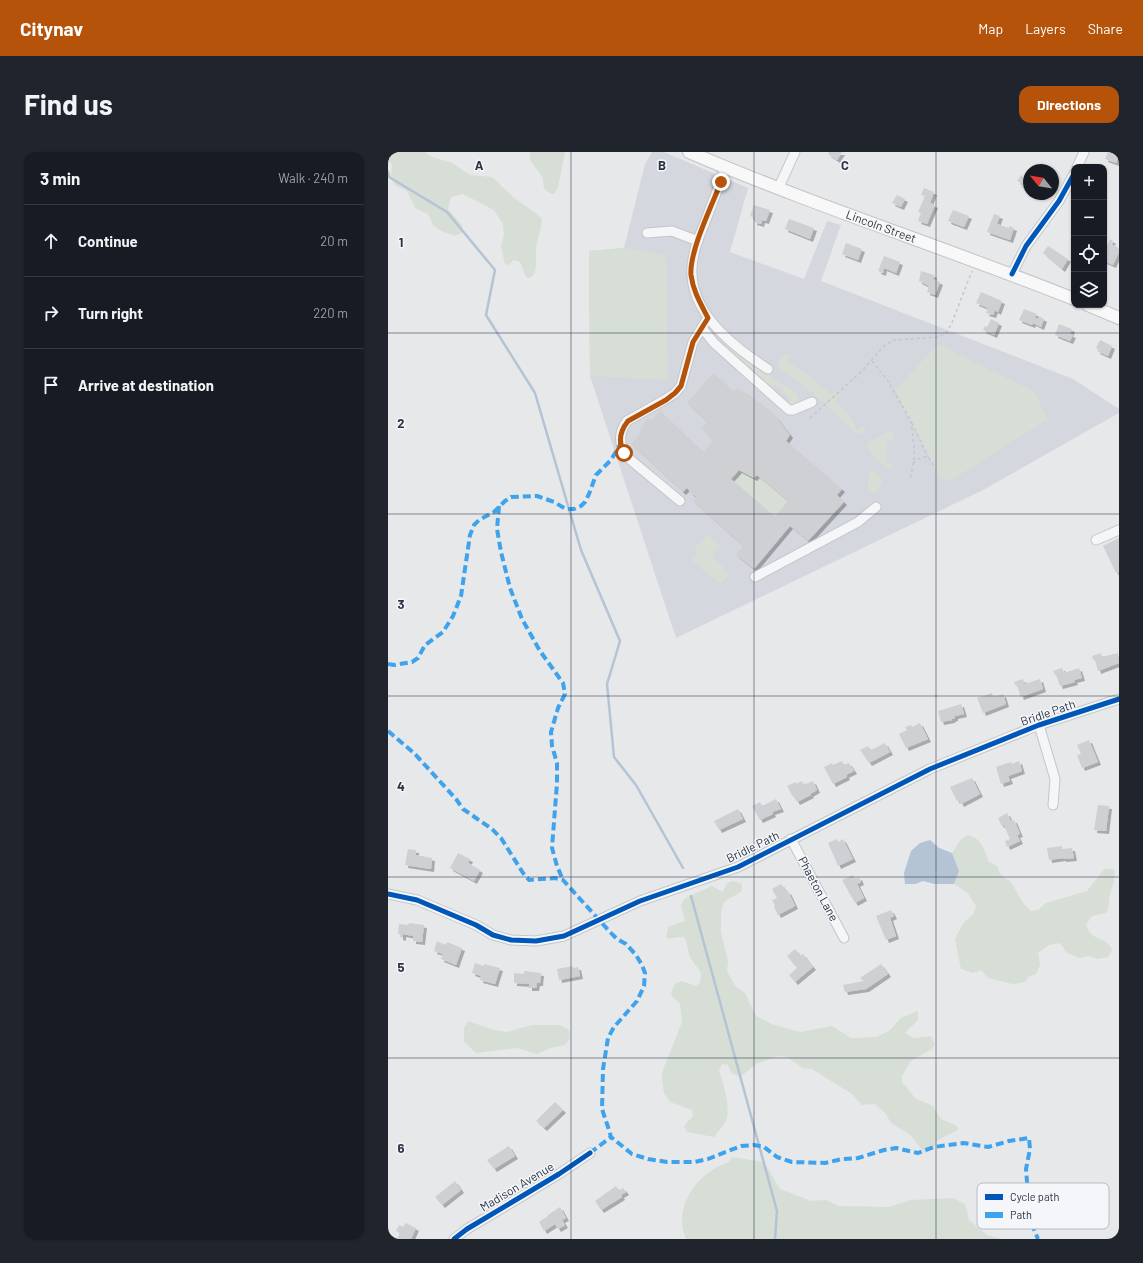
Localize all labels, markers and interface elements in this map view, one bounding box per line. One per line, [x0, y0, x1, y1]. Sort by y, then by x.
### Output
text: Citynav [20, 17, 83, 40]
text: Map [978, 20, 1003, 37]
text: Layers [1025, 20, 1066, 37]
text: Share [1088, 20, 1123, 37]
button: Directions [1019, 86, 1119, 123]
text: Find us [24, 87, 113, 121]
text: A [475, 157, 484, 173]
text: B [658, 157, 666, 173]
text: C [841, 157, 849, 173]
north arrow [1023, 164, 1059, 200]
map controls [1071, 164, 1107, 308]
button: + [1071, 164, 1107, 200]
text: 3 min [40, 168, 80, 188]
text: Walk · 240 m [278, 170, 348, 186]
route end [712, 173, 730, 191]
button: − [1071, 200, 1107, 236]
street label: Lincoln Street [844, 207, 918, 245]
icon: ahead [40, 230, 62, 252]
text: Continue [78, 232, 138, 250]
text: 20 m [320, 233, 348, 249]
text: 1 [399, 234, 403, 250]
button: locate [1071, 236, 1107, 272]
button: layers [1071, 272, 1107, 308]
icon: right [40, 302, 62, 324]
text: Turn right [78, 304, 143, 322]
text: 220 m [313, 305, 348, 321]
icon: arrive [40, 374, 62, 396]
text: Arrive at destination [78, 376, 214, 394]
text: 2 [397, 415, 405, 431]
route start [615, 444, 633, 462]
text: 3 [397, 596, 405, 612]
street label: Bridle Path [1018, 696, 1077, 728]
text: 4 [397, 778, 405, 794]
street label: Bridle Path [724, 827, 781, 865]
street label: Phaeton Lane [796, 854, 842, 923]
text: 5 [397, 959, 405, 975]
text: 6 [398, 1140, 405, 1156]
street label: Madison Avenue [477, 1159, 556, 1214]
legend [977, 1183, 1109, 1229]
text: Cycle path [1010, 1190, 1060, 1203]
text: Path [1010, 1208, 1032, 1221]

